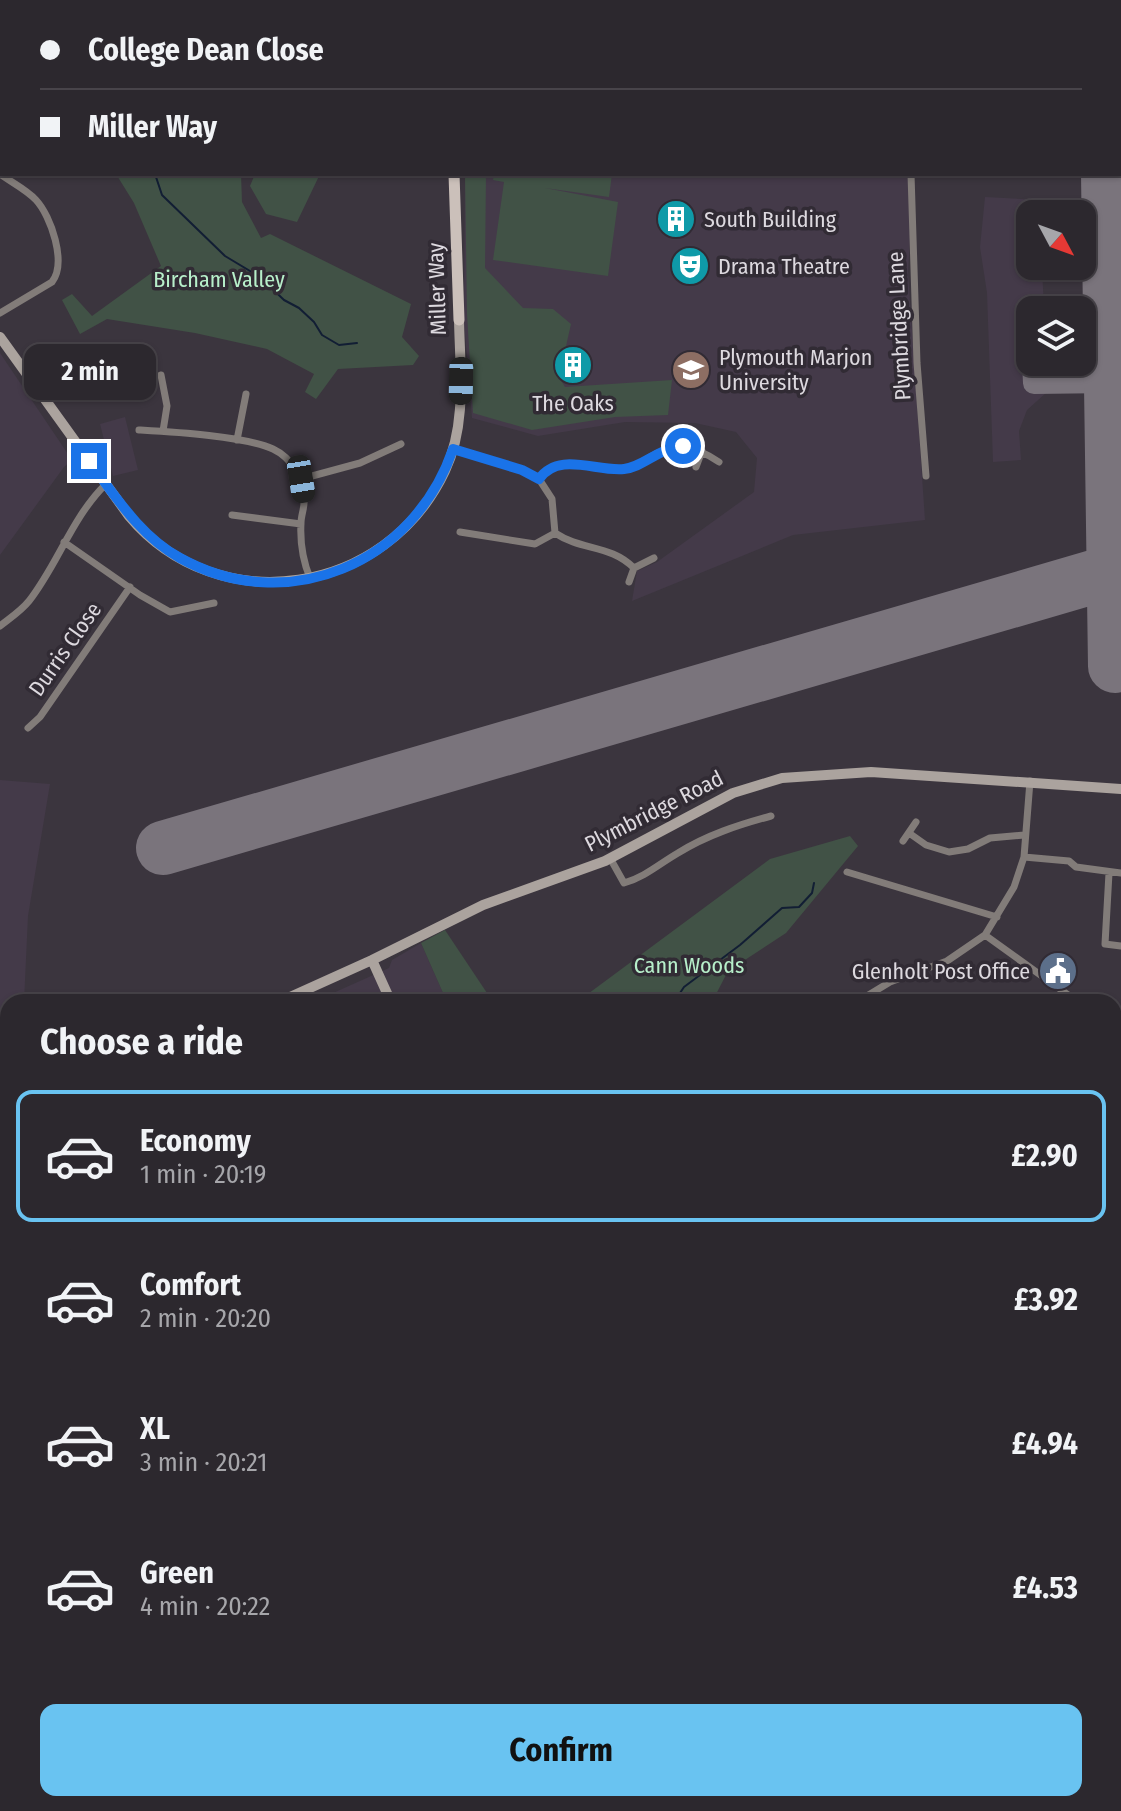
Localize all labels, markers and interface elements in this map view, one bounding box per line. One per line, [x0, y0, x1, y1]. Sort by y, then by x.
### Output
text: College Dean Close [88, 32, 324, 68]
text: Miller Way [88, 109, 217, 145]
building icon: South Building [655, 198, 697, 240]
north arrow [1016, 200, 1096, 280]
map controls [1016, 200, 1096, 376]
place label: South Building [704, 206, 837, 233]
street label: Miller Way [422, 242, 452, 336]
theatre icon: Drama Theatre [669, 245, 711, 287]
street label: Plymbridge Lane [882, 251, 916, 401]
place label: Drama Theatre [718, 253, 850, 280]
park label: Bircham Valley [153, 266, 285, 293]
button: layers [1016, 296, 1096, 376]
building icon: The Oaks [552, 344, 594, 386]
place label: Plymouth Marjon University [719, 344, 872, 396]
callout: 2 min [23, 345, 155, 401]
school or university icon: Plymouth Marjon University [670, 349, 712, 391]
text: 2 min [61, 356, 119, 387]
car [449, 357, 473, 405]
place label: The Oaks [532, 390, 614, 417]
route start [665, 428, 701, 464]
route end [71, 443, 107, 479]
car [285, 453, 317, 505]
street label: Durris Close [23, 597, 107, 701]
street label: Plymbridge Road [580, 764, 728, 858]
public building icon: Glenholt Post Office [1037, 950, 1079, 992]
park label: Cann Woods [634, 952, 744, 979]
place label: Glenholt Post Office [852, 958, 1030, 985]
text: Choose a ride [40, 1020, 243, 1064]
icon: car [44, 1120, 116, 1192]
text: Economy [140, 1123, 251, 1159]
text: £2.90 [1011, 1138, 1078, 1174]
text: 1 min · 20:19 [140, 1159, 266, 1190]
icon: car [44, 1264, 116, 1336]
text: Comfort [140, 1267, 241, 1303]
text: £3.92 [1014, 1282, 1078, 1318]
text: 2 min · 20:20 [140, 1303, 271, 1334]
icon: car [44, 1408, 116, 1480]
text: XL [140, 1411, 170, 1447]
text: £4.94 [1012, 1426, 1078, 1462]
text: 3 min · 20:21 [140, 1447, 267, 1478]
icon: car [44, 1552, 116, 1624]
text: Green [140, 1555, 214, 1591]
text: £4.53 [1013, 1570, 1078, 1606]
text: 4 min · 20:22 [140, 1591, 270, 1622]
button: Confirm [40, 1704, 1082, 1796]

